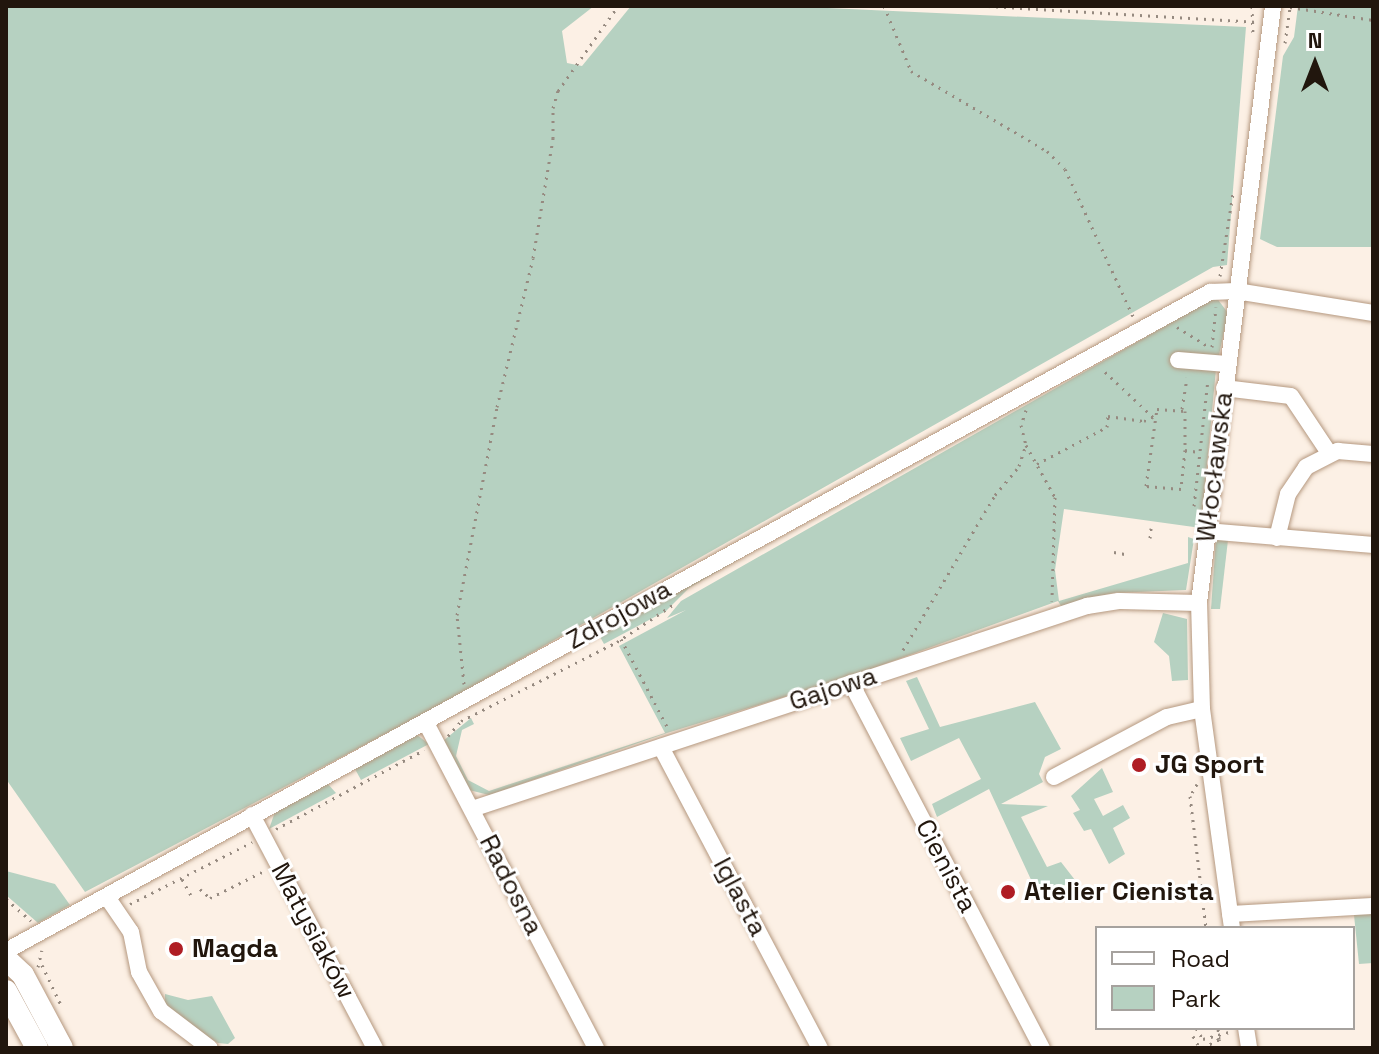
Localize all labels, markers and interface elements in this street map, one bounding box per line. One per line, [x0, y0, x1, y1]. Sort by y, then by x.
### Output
north arrow [1275, 24, 1355, 104]
text: N [1308, 26, 1322, 54]
street label: Włocławska [1190, 390, 1240, 544]
street label: Zdrojowa [561, 574, 677, 656]
street label: Gajowa [785, 660, 881, 718]
place label: JG Sport [1155, 749, 1265, 781]
marker: JG Sport [1130, 756, 1148, 774]
street label: Cienista [909, 814, 983, 918]
street label: Radosna [472, 830, 550, 940]
street label: Iglasta [706, 852, 774, 942]
street label: Matysiaków [264, 858, 362, 1004]
place label: Atelier Cienista [1024, 876, 1214, 908]
marker: Atelier Cienista [999, 883, 1017, 901]
legend [1095, 926, 1355, 1030]
place label: Magda [192, 933, 278, 965]
marker: Magda [167, 940, 185, 958]
text: Road [1171, 943, 1230, 974]
text: Park [1171, 983, 1221, 1014]

